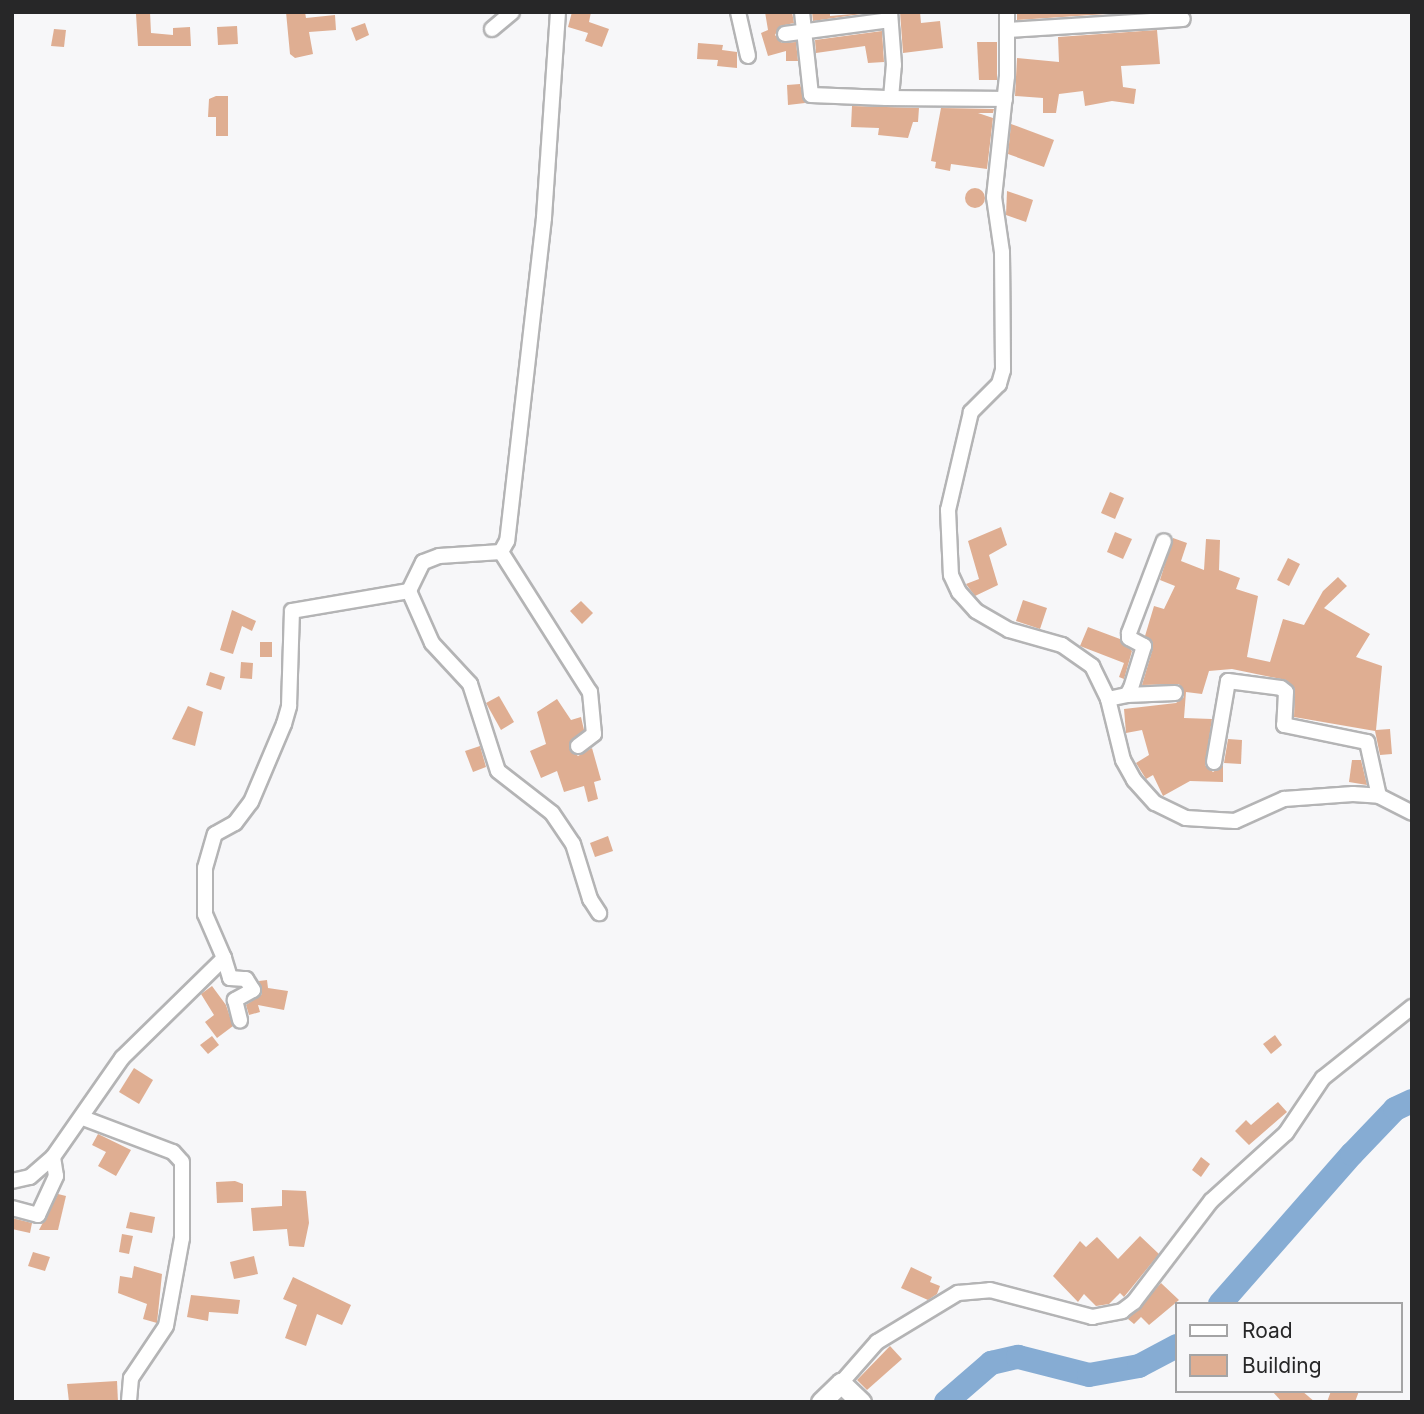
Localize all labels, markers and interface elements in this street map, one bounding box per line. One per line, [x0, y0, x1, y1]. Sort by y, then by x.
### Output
legend [1176, 1302, 1403, 1393]
text: Road [1242, 1318, 1293, 1343]
text: Building [1242, 1353, 1322, 1378]

